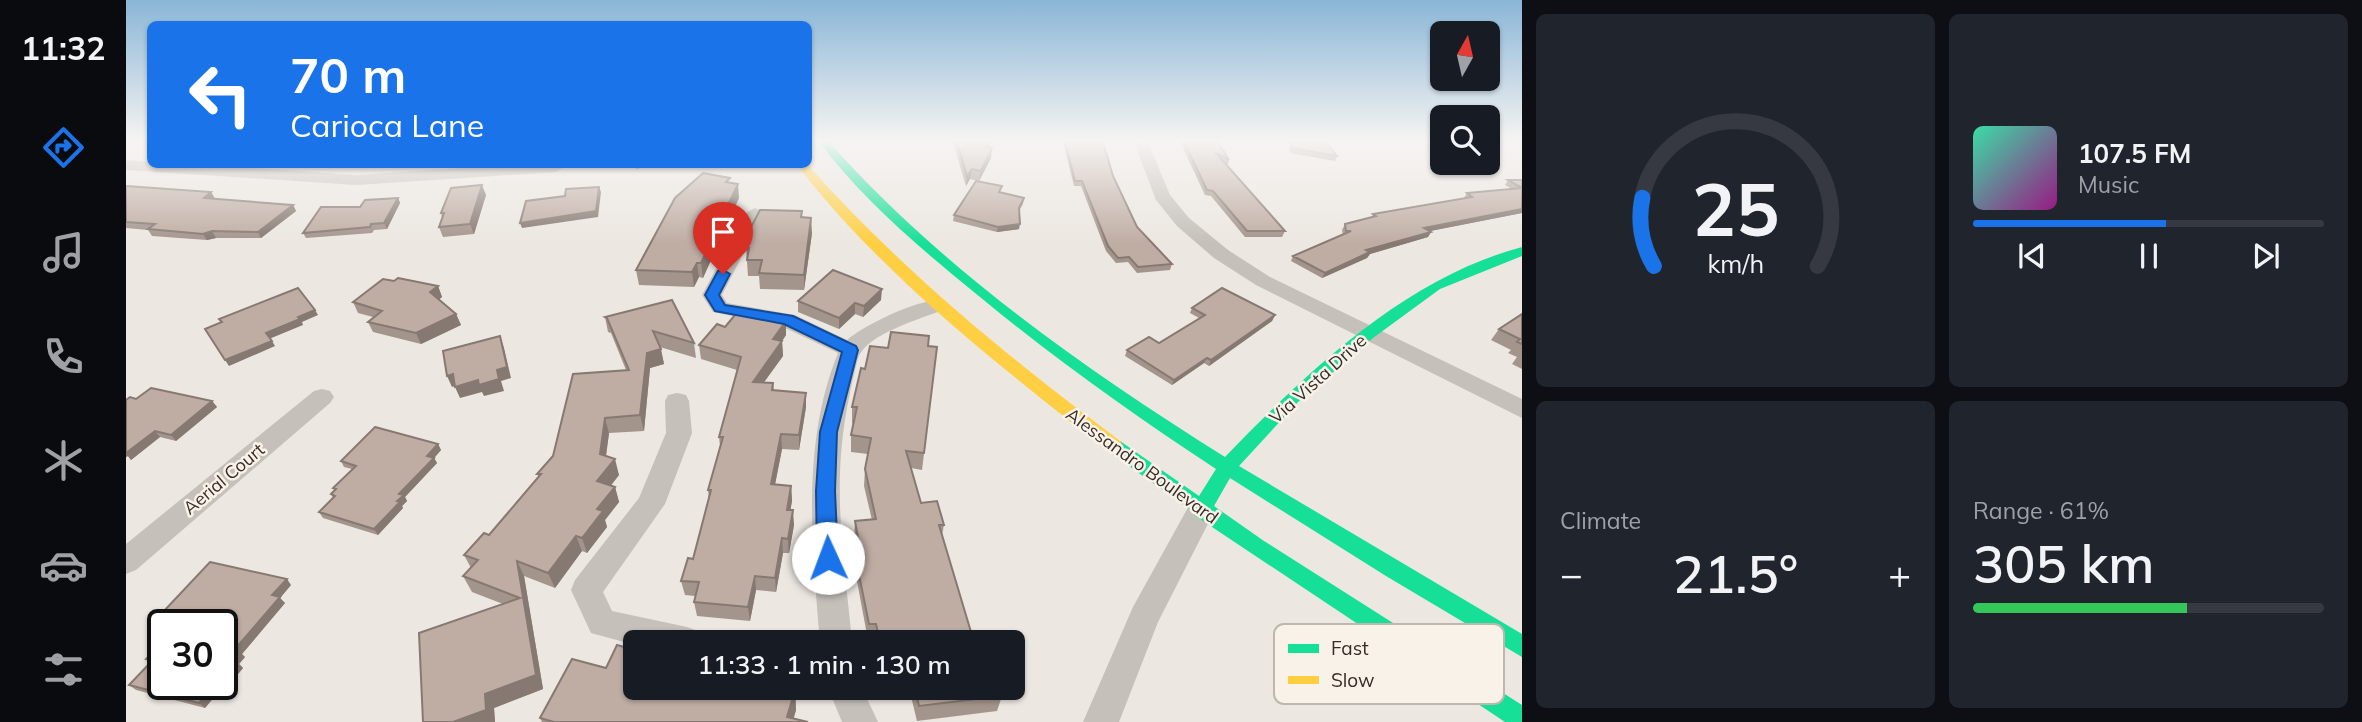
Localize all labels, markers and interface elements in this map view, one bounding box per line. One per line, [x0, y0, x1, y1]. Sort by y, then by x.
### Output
north arrow [1430, 21, 1500, 91]
map controls [1430, 21, 1500, 175]
text: 11:32 [21, 28, 105, 68]
text: 70 m [290, 44, 406, 105]
icon: left [175, 49, 266, 140]
text: Carioca Lane [290, 105, 484, 145]
button: search [1430, 105, 1500, 175]
icon: directions [39, 123, 88, 172]
text: 107.5 FM [2078, 137, 2191, 170]
text: 25 [1692, 164, 1779, 255]
text: Music [2078, 170, 2139, 199]
pin [693, 202, 753, 274]
icon: arrive [704, 213, 742, 251]
icon: music [39, 228, 88, 277]
icon: previous [2013, 237, 2051, 275]
icon: pause [2130, 237, 2168, 275]
icon: next [2247, 237, 2285, 275]
text: km/h [1707, 248, 1764, 279]
street label: Via Vista Drive [1264, 329, 1371, 428]
icon: phone [39, 332, 88, 381]
street label: Alessandro Boulevard [1062, 403, 1223, 529]
icon: climate [39, 436, 88, 485]
street label: Aerial Court [178, 438, 269, 519]
text: Range · 61% [1973, 496, 2109, 525]
text: Climate [1560, 506, 1641, 535]
position arrow [791, 521, 865, 595]
text: 305 km [1973, 531, 2154, 596]
icon: car [39, 541, 88, 590]
text: 21.5° [1673, 541, 1798, 606]
text: − [1560, 550, 1583, 598]
text: + [1888, 550, 1911, 598]
speed limit sign: 30 [147, 609, 238, 700]
legend [1274, 624, 1504, 704]
text: Fast [1331, 636, 1369, 660]
icon: filters [39, 645, 88, 694]
text: 11:33 · 1 min · 130 m [697, 648, 951, 681]
text: Slow [1331, 668, 1375, 692]

